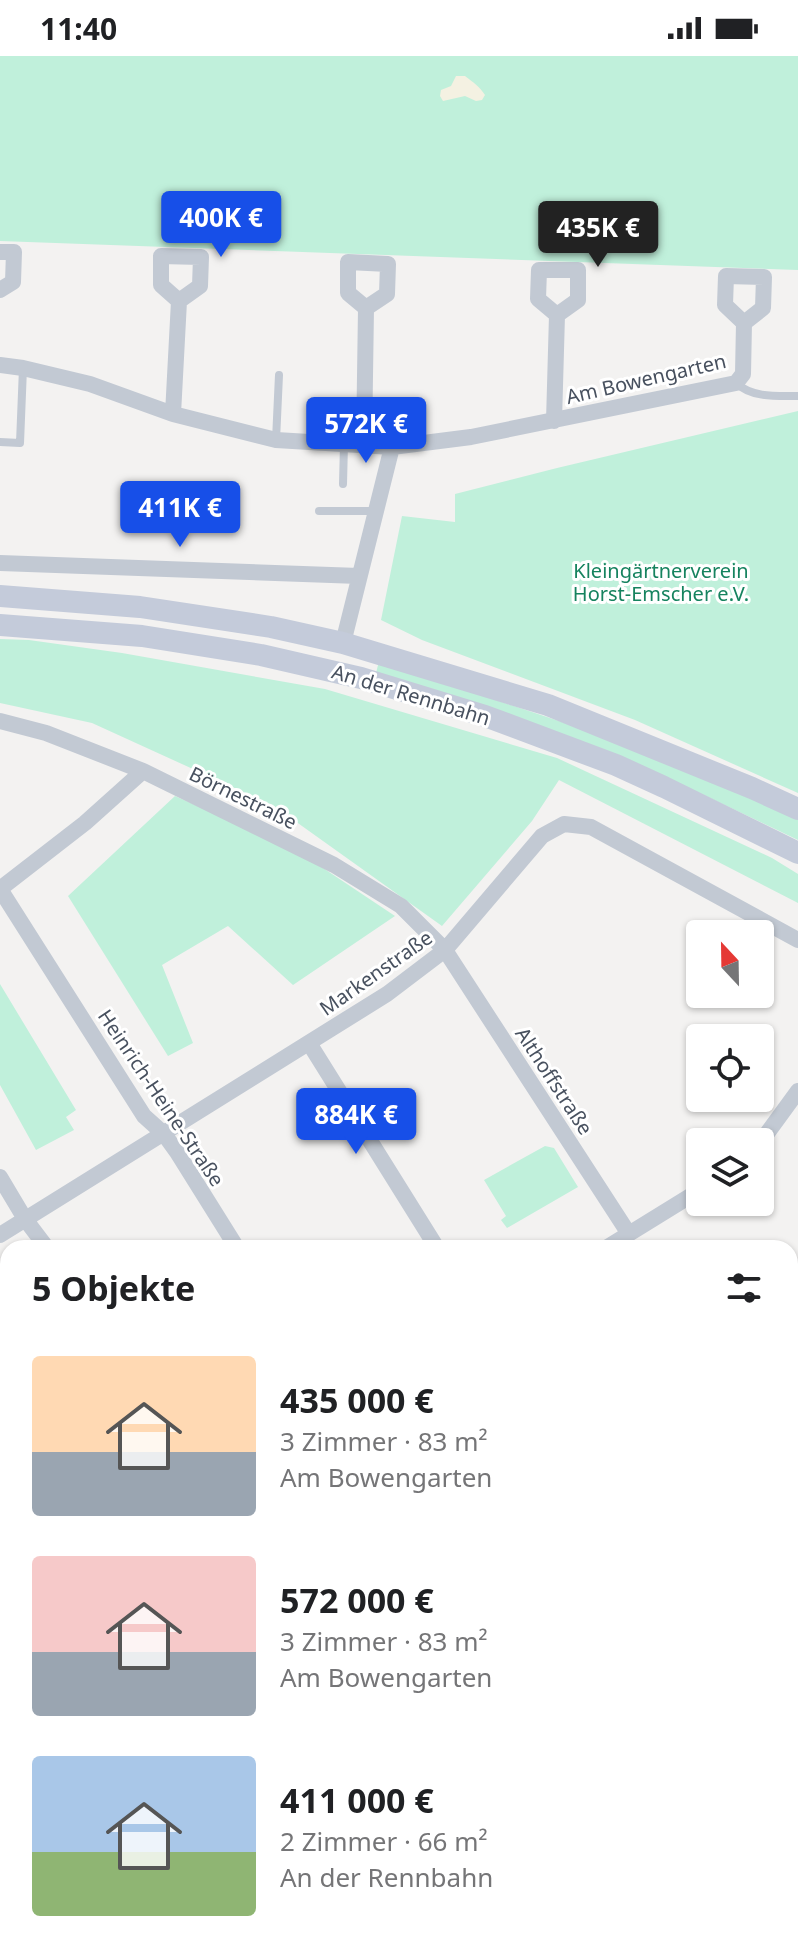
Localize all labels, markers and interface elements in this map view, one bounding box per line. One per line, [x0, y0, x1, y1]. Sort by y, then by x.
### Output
text: 11:40 [40, 8, 117, 49]
pin: 400K € [156, 191, 286, 259]
text: 400K € [179, 199, 263, 235]
pin: 435K € [533, 201, 663, 269]
text: 435K € [556, 209, 640, 245]
street label: Am Bowengarten [563, 347, 729, 410]
pin: 572K € [301, 397, 431, 465]
text: 572K € [324, 405, 408, 441]
pin: 411K € [115, 481, 245, 549]
text: 411K € [138, 489, 222, 525]
park label: Kleingärtnerverein Horst-Emscher e.V. [573, 557, 749, 607]
street label: An der Rennbahn [329, 658, 494, 731]
street label: Börnestraße [185, 760, 302, 835]
north arrow [686, 920, 774, 1008]
map controls [686, 920, 774, 1216]
street label: Markenstraße [314, 924, 437, 1021]
street label: Heinrich-Heine-Straße [92, 1004, 231, 1191]
street label: Althoffstraße [510, 1022, 599, 1140]
button: locate [686, 1024, 774, 1112]
pin: 884K € [291, 1088, 421, 1156]
text: 884K € [314, 1096, 398, 1132]
button: layers [686, 1128, 774, 1216]
text: 5 Objekte [32, 1265, 195, 1311]
icon: filters [722, 1266, 766, 1310]
text: 435 000 € [280, 1377, 434, 1423]
icon: home [96, 1388, 192, 1484]
text: 3 Zimmer · 83 m² [280, 1423, 488, 1459]
text: Am Bowengarten [280, 1459, 492, 1495]
text: 572 000 € [280, 1577, 434, 1623]
icon: home [96, 1588, 192, 1684]
text: 3 Zimmer · 83 m² [280, 1623, 488, 1659]
text: Am Bowengarten [280, 1659, 492, 1695]
text: 411 000 € [280, 1777, 434, 1823]
icon: home [96, 1788, 192, 1884]
text: 2 Zimmer · 66 m² [280, 1823, 488, 1859]
text: An der Rennbahn [280, 1859, 493, 1895]

